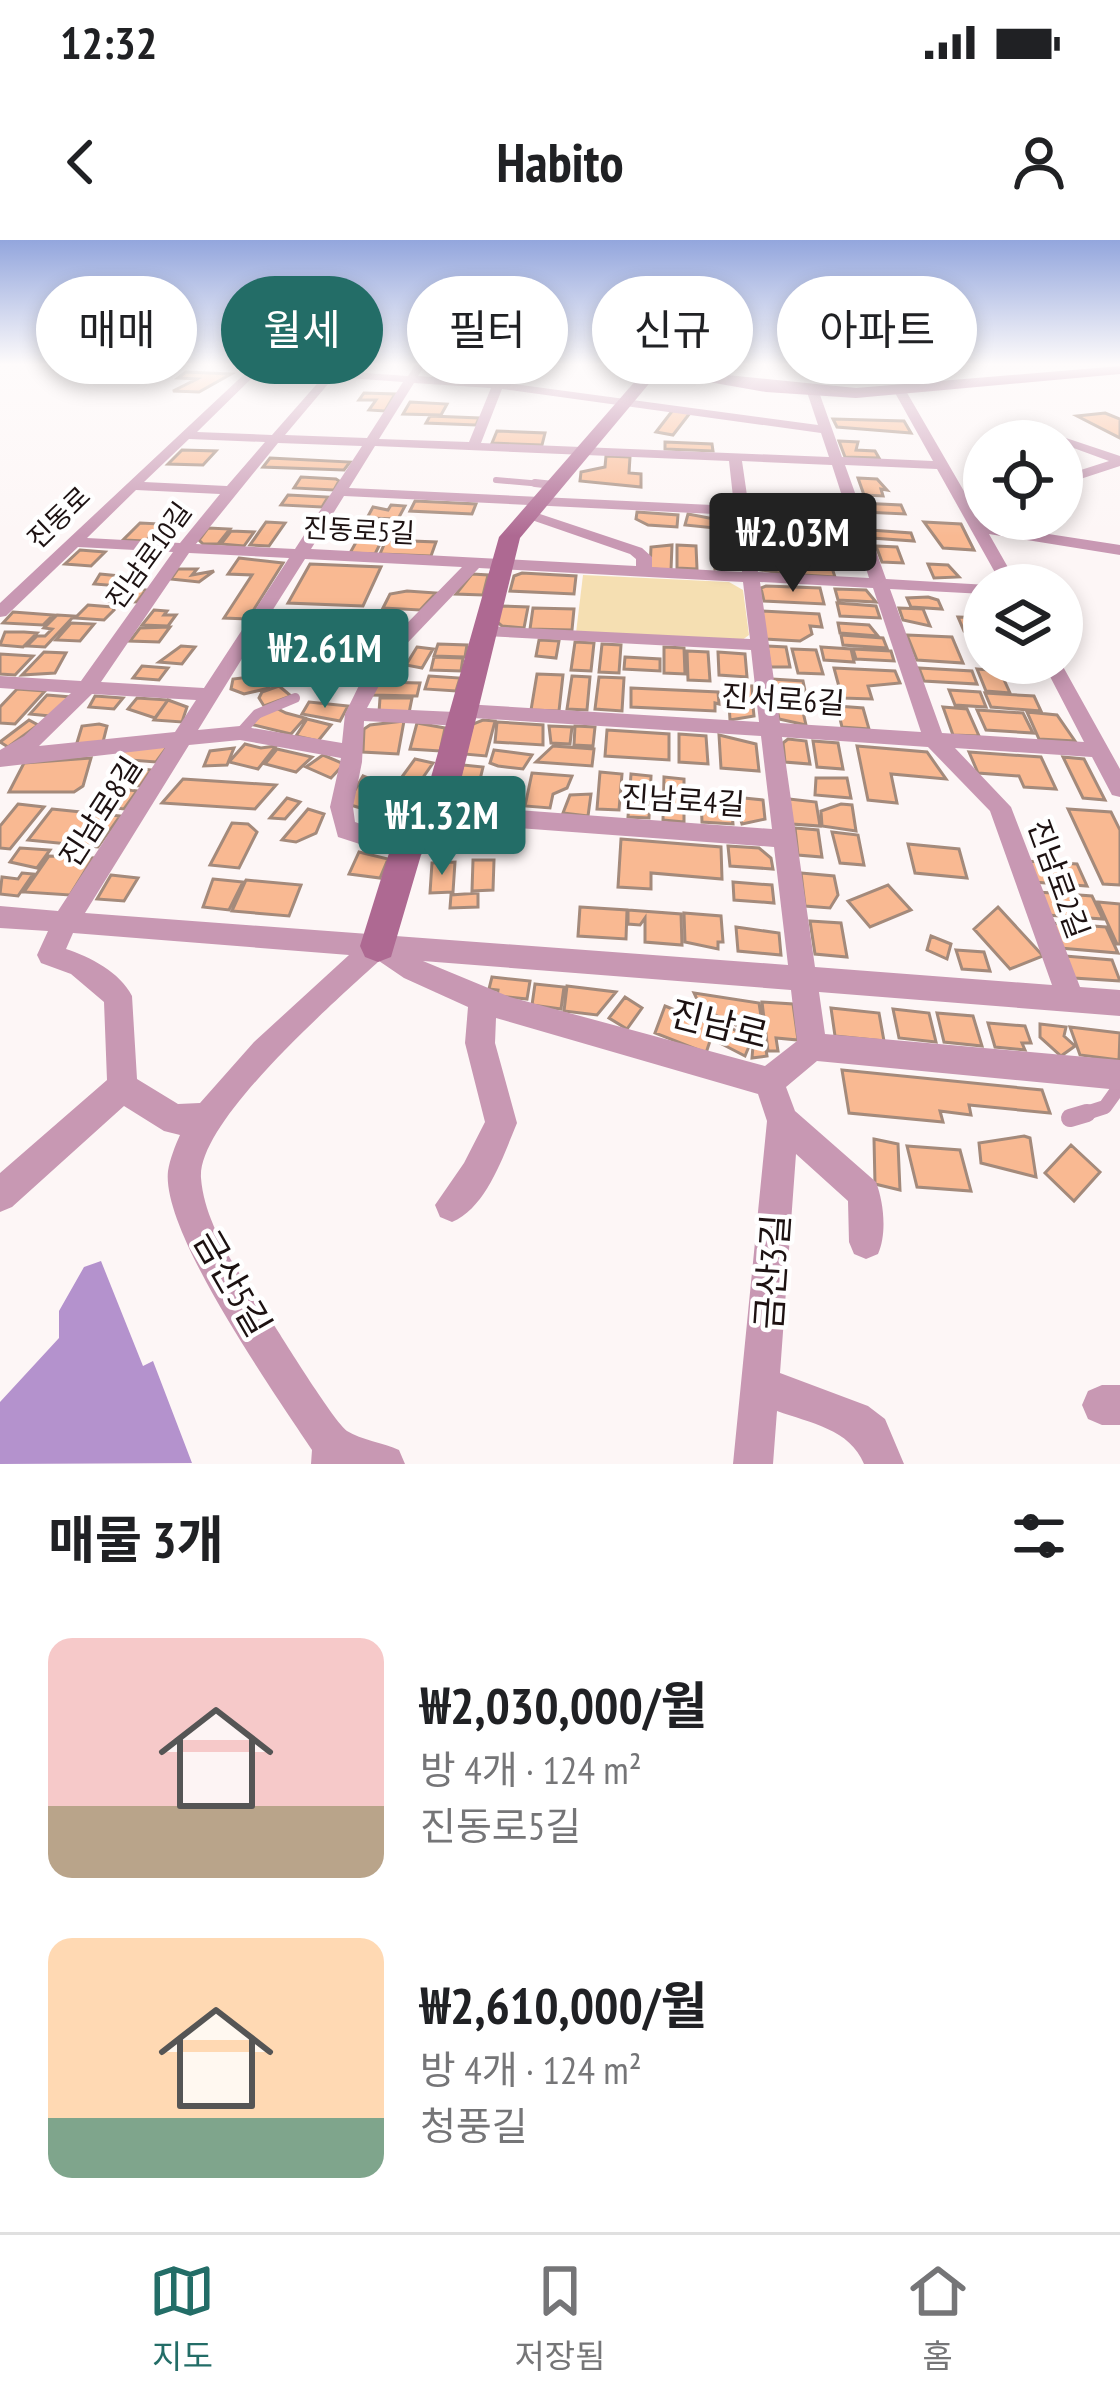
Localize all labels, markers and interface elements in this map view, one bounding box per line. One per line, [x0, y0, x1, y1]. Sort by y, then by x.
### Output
text: 12:32 [60, 13, 157, 71]
text: Habito [497, 127, 623, 197]
icon: back [48, 129, 114, 195]
icon: person [1006, 129, 1072, 195]
chip: 매매 [36, 276, 197, 384]
chip: 월세 [221, 276, 383, 384]
chip: 필터 [407, 276, 568, 384]
chip: 신규 [592, 276, 753, 384]
chip: 아파트 [777, 276, 977, 384]
map controls [963, 420, 1083, 684]
button: locate [963, 420, 1083, 540]
street label: 진동로 [20, 479, 97, 555]
pin: ₩2.03M [695, 493, 891, 595]
street label: 진남로10길 [98, 495, 198, 615]
text: ₩2.03M [736, 506, 850, 557]
street label: 진동로5길 [302, 510, 416, 550]
button: layers [963, 564, 1083, 684]
pin: ₩2.61M [227, 609, 423, 711]
text: ₩2.61M [268, 622, 382, 673]
street label: 진서로6길 [720, 675, 846, 722]
street label: 진남로8길 [50, 749, 150, 874]
pin: ₩1.32M [344, 776, 540, 878]
street label: 진남로4길 [620, 776, 746, 823]
text: ₩1.32M [385, 789, 499, 840]
street label: 진남로2길 [1020, 814, 1099, 943]
street label: 진남로 [665, 989, 773, 1058]
street label: 금산3길 [744, 1213, 799, 1331]
street label: 금산5길 [184, 1221, 283, 1345]
icon: filters [1006, 1503, 1072, 1569]
text: 매물 3개 [48, 1506, 224, 1572]
text: ₩2,030,000/월 [420, 1672, 708, 1738]
icon: home [144, 1686, 288, 1830]
text: 방 4개 · 124 m² [420, 1744, 642, 1795]
text: 진동로5길 [420, 1800, 581, 1851]
text: ₩2,610,000/월 [420, 1972, 708, 2038]
icon: home [144, 1986, 288, 2130]
text: 방 4개 · 124 m² [420, 2044, 642, 2095]
text: 청풍길 [420, 2100, 528, 2151]
tab: 지도 [149, 2258, 215, 2378]
tab: 저장됨 [514, 2258, 606, 2378]
tab: 홈 [905, 2258, 971, 2378]

